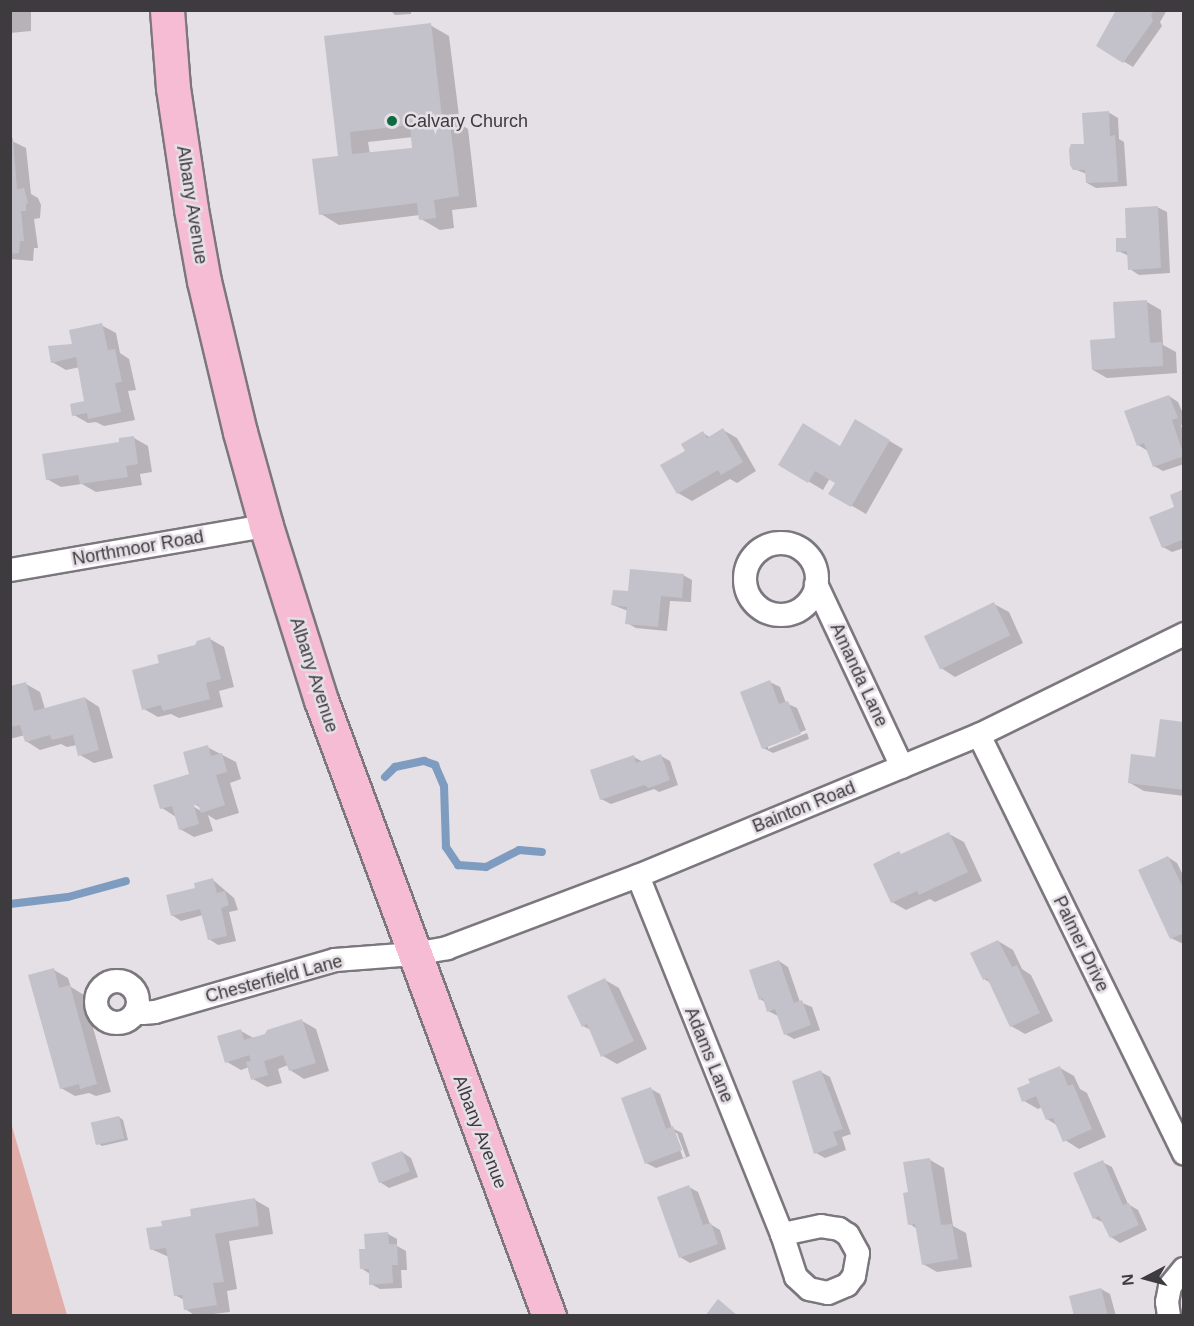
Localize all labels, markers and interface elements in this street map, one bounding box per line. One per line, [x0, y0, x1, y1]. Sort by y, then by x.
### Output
place label: Calvary Church [404, 110, 528, 132]
marker: Calvary Church [385, 114, 399, 128]
street label: Albany Avenue [172, 144, 212, 266]
street label: Northmoor Road [71, 526, 205, 570]
street label: Albany Avenue [285, 614, 343, 736]
street label: Amanda Lane [826, 620, 892, 730]
street label: Bainton Road [749, 777, 859, 837]
street label: Palmer Drive [1048, 893, 1114, 995]
street label: Chesterfield Lane [203, 950, 345, 1008]
street label: Adams Lane [680, 1004, 738, 1106]
street label: Albany Avenue [448, 1072, 512, 1192]
north arrow [1116, 1248, 1176, 1308]
text: N [1119, 1273, 1137, 1287]

